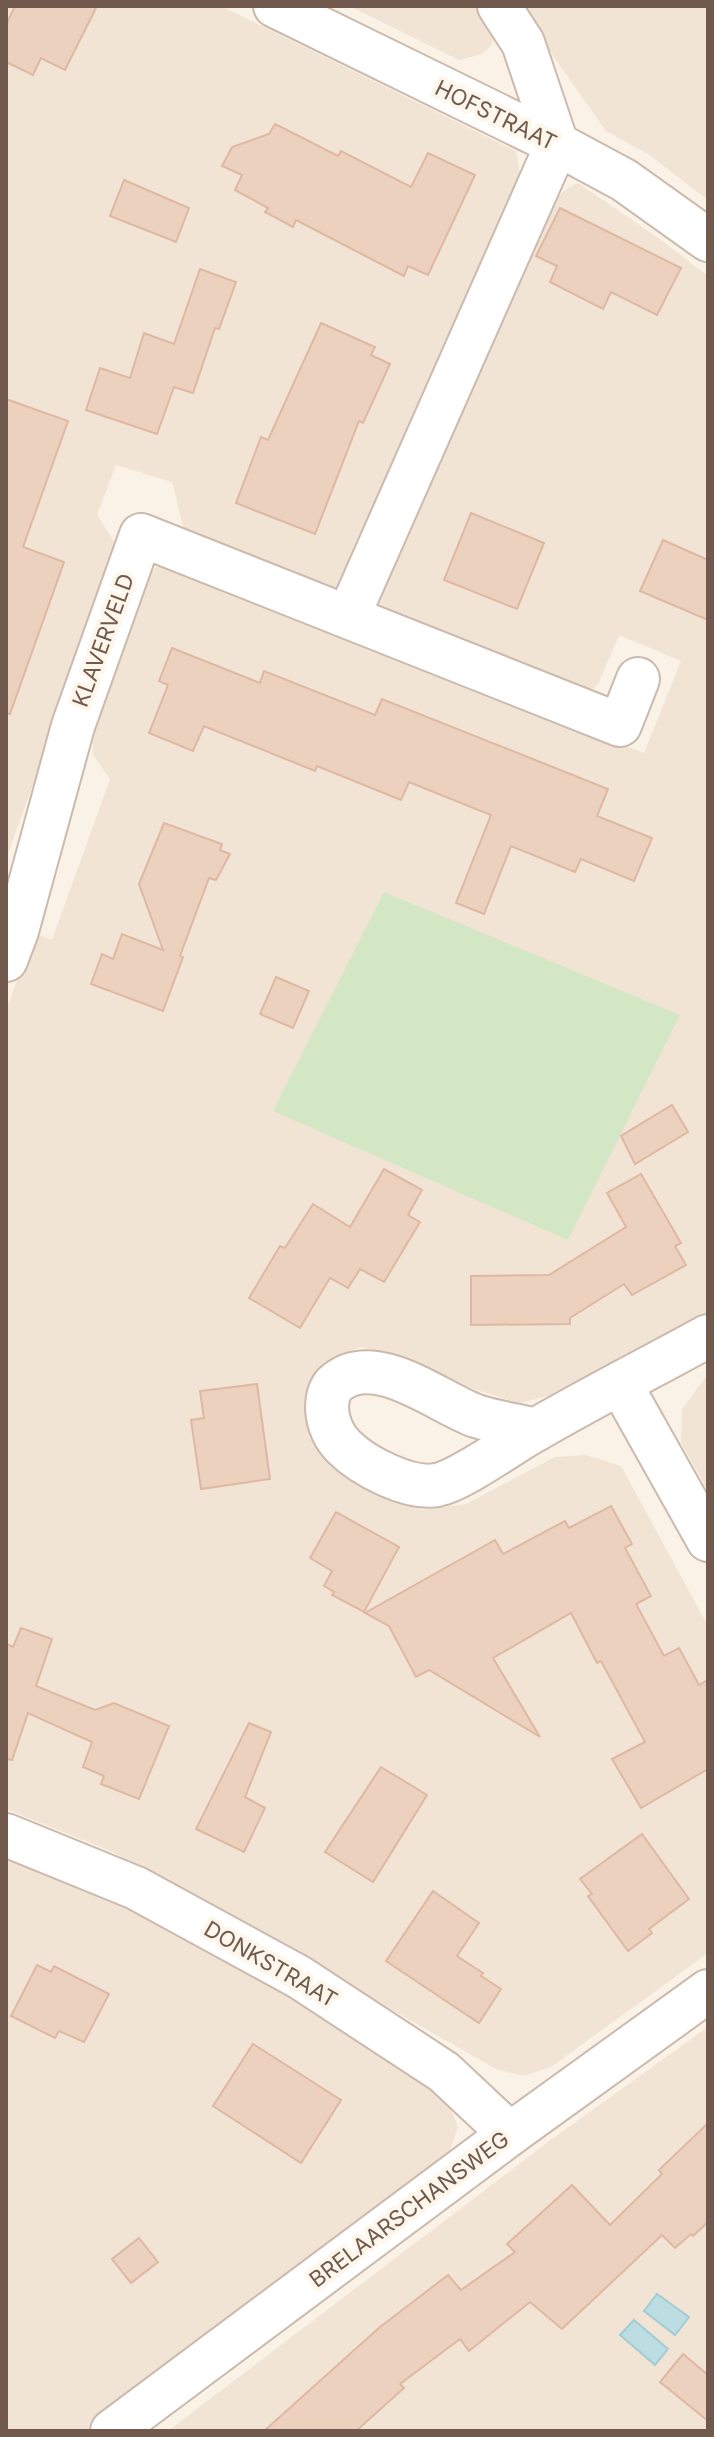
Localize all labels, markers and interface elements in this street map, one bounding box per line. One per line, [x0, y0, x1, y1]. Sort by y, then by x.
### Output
street label: HOFSTRAAT [431, 74, 561, 156]
street label: KLAVERVELD [67, 570, 139, 710]
street label: DONKSTRAAT [200, 1915, 342, 2013]
street label: BRELAARSCHANSWEG [304, 2126, 514, 2292]

